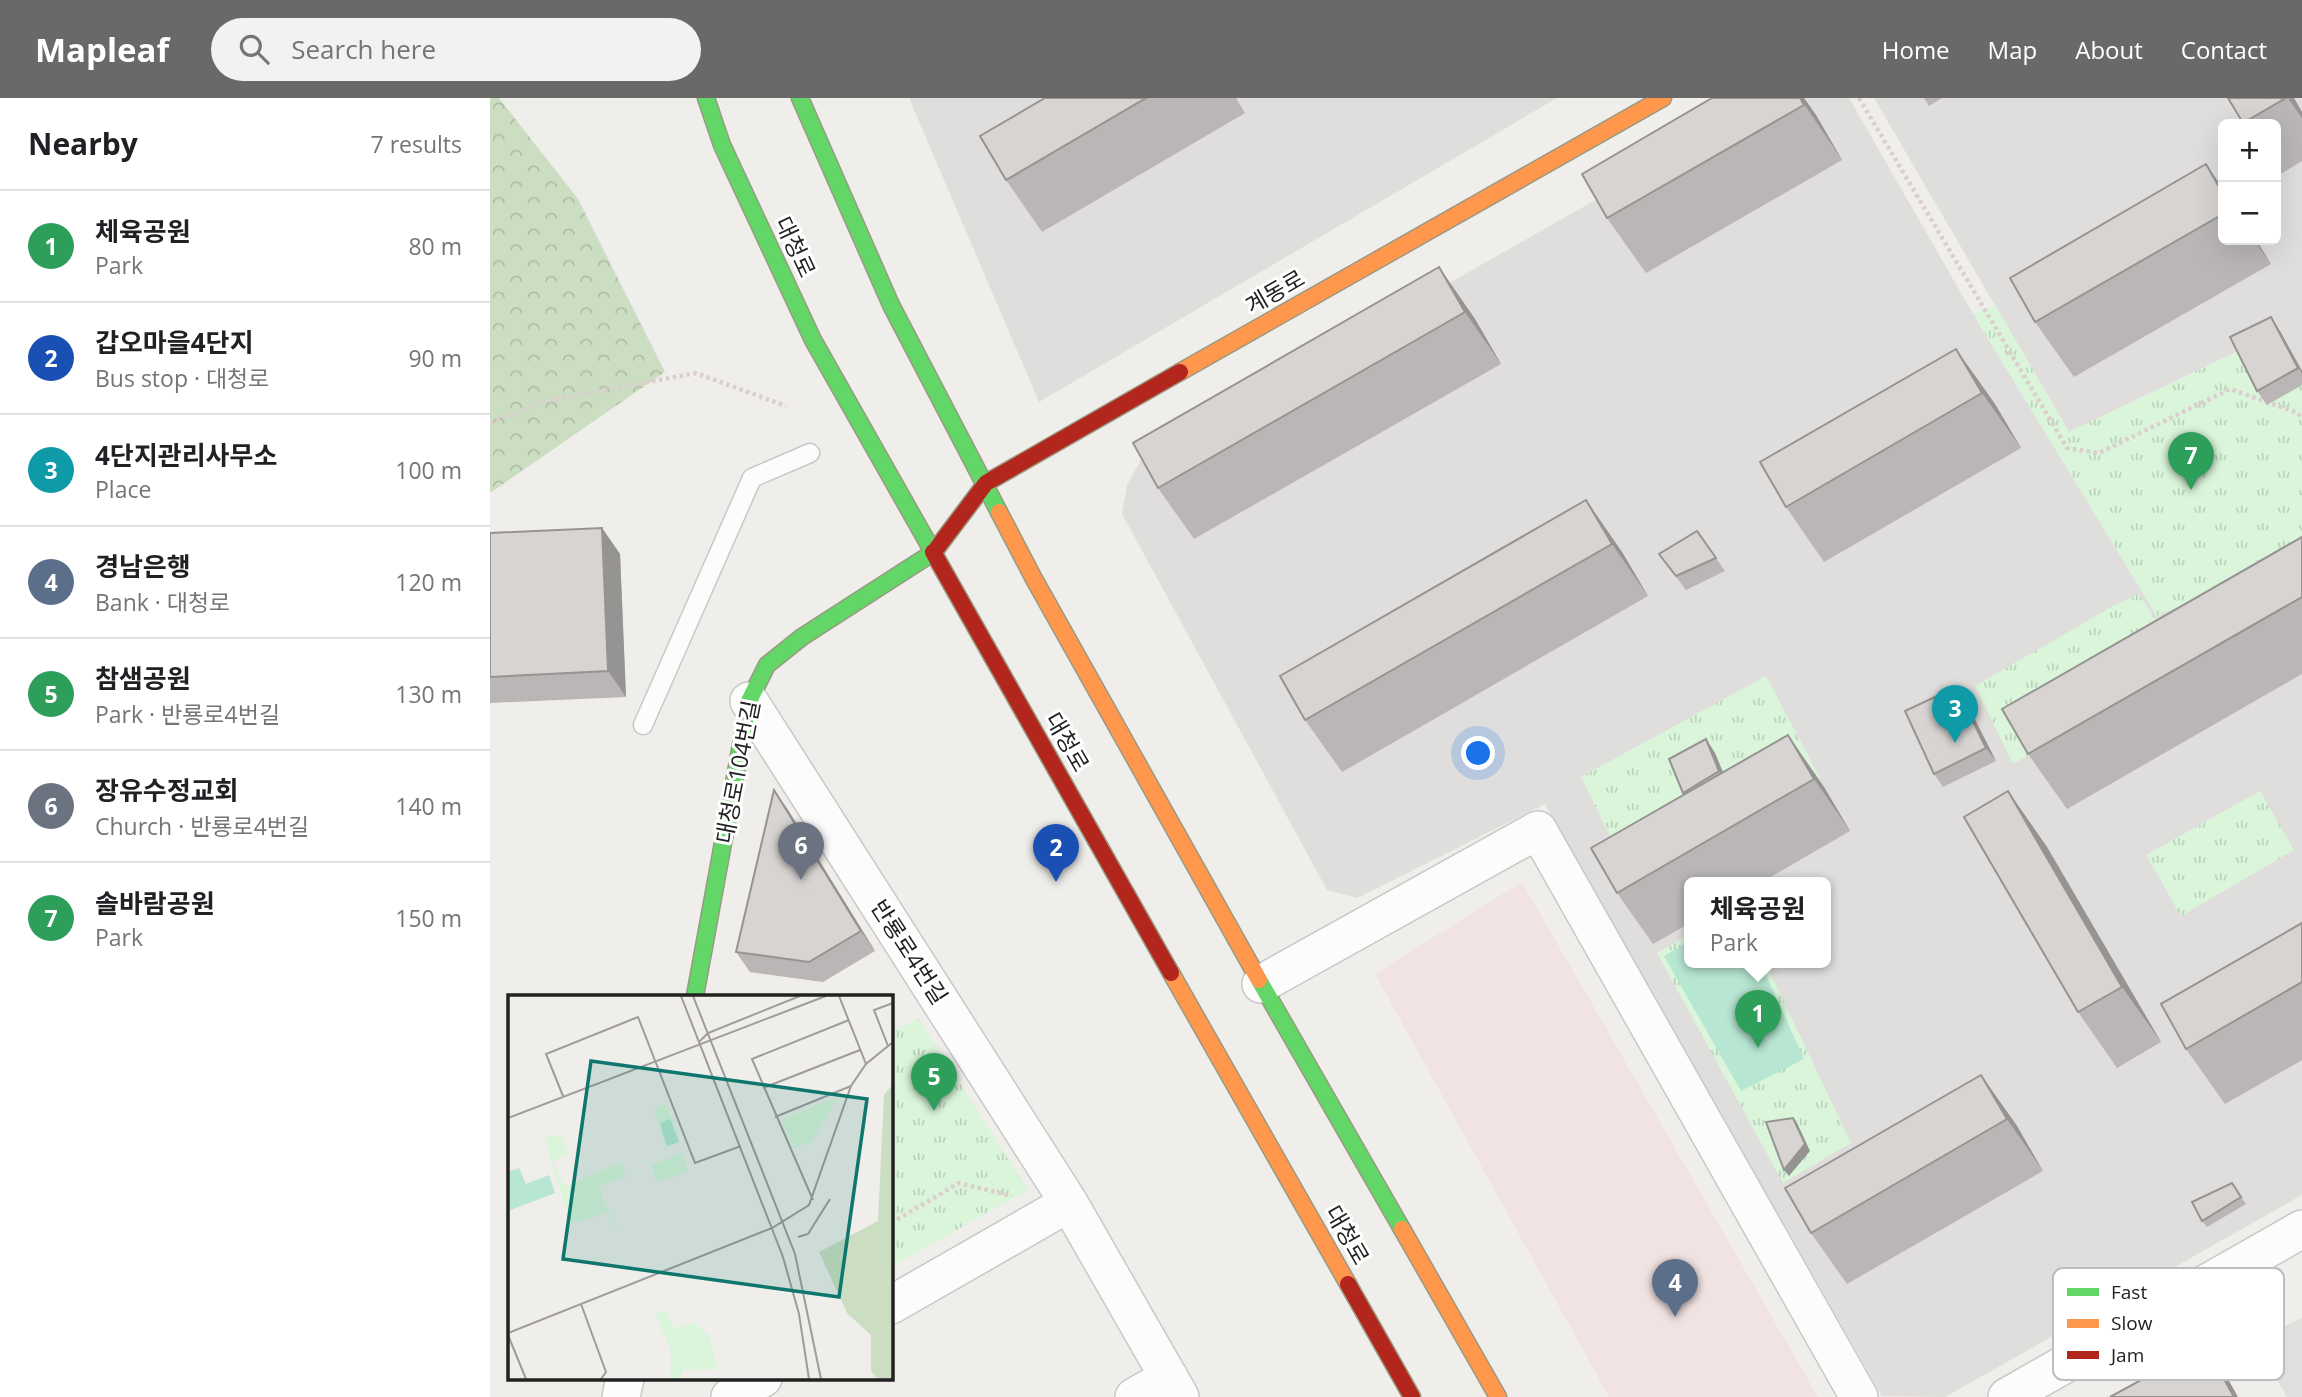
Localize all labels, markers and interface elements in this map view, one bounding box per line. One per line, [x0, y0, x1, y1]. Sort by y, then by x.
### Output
search box [211, 18, 701, 81]
text: Mapleaf [35, 27, 169, 72]
icon: search [235, 30, 273, 68]
text: Search here [291, 31, 436, 67]
text: Home [1882, 33, 1950, 66]
text: Map [1988, 33, 2037, 66]
text: About [2075, 33, 2143, 66]
text: Contact [2181, 33, 2267, 66]
map controls [2218, 119, 2281, 245]
button: + [2218, 119, 2281, 182]
text: Nearby [28, 123, 138, 164]
text: 7 results [371, 128, 462, 160]
button: − [2218, 182, 2281, 245]
street label: 대청로 [768, 211, 824, 282]
text: 체육공원 [95, 213, 191, 249]
text: 1 [44, 230, 58, 262]
text: 80 m [408, 230, 462, 262]
text: Park [95, 249, 143, 281]
street label: 계동로 [1239, 261, 1310, 321]
text: 갑오마을4단지 [95, 324, 253, 360]
text: 2 [44, 342, 58, 374]
text: 90 m [408, 342, 462, 374]
text: Bus stop · 대청로 [95, 362, 269, 394]
pin: 7 [2168, 432, 2214, 490]
text: 4단지관리사무소 [95, 437, 277, 473]
text: 3 [44, 454, 58, 486]
text: 100 m [395, 454, 462, 486]
text: Place [95, 473, 151, 505]
text: 경남은행 [95, 548, 191, 584]
text: 4 [44, 566, 58, 598]
text: 120 m [395, 566, 462, 598]
text: Bank · 대청로 [95, 586, 230, 618]
text: 참샘공원 [95, 660, 191, 696]
text: 5 [44, 678, 58, 710]
text: 130 m [395, 678, 462, 710]
pin: 3 [1932, 685, 1978, 743]
street label: 대청로104번길 [707, 697, 767, 846]
text: Park · 반룡로4번길 [95, 698, 280, 730]
street label: 대청로 [1038, 706, 1098, 777]
your location [1461, 736, 1495, 770]
text: 장유수정교회 [95, 772, 239, 808]
text: 6 [44, 790, 58, 822]
text: 140 m [395, 790, 462, 822]
text: Church · 반룡로4번길 [95, 810, 309, 842]
pin: 6 [778, 822, 824, 880]
pin: 2 [1033, 824, 1079, 882]
popup [1684, 877, 1831, 968]
text: 솔바람공원 [95, 885, 215, 921]
text: 체육공원 [1710, 890, 1805, 926]
street label: 반룡로4번길 [864, 893, 956, 1010]
text: 7 [44, 902, 58, 934]
text: 150 m [395, 902, 462, 934]
text: Park [95, 921, 143, 953]
text: Park [1710, 926, 1758, 958]
pin: 1 [1735, 990, 1781, 1048]
inset map [508, 995, 892, 1380]
pin: 5 [911, 1053, 957, 1111]
street label: 대청로 [1318, 1199, 1378, 1270]
pin: 4 [1652, 1259, 1698, 1317]
legend [2053, 1268, 2284, 1380]
text: Fast [2111, 1279, 2147, 1305]
text: Slow [2111, 1310, 2153, 1336]
text: Jam [2109, 1342, 2144, 1368]

